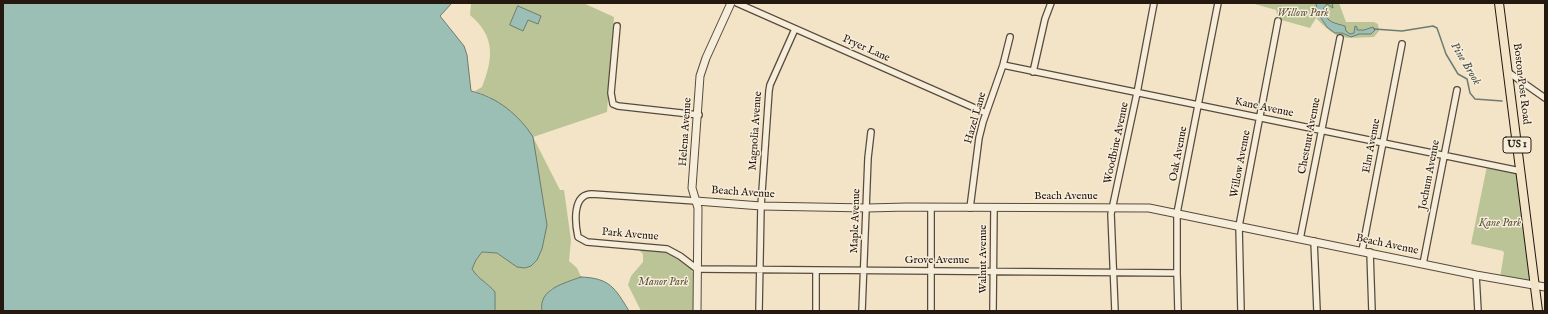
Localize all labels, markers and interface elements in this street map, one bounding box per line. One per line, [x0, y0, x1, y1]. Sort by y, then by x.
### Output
park label: Willow Park [1277, 7, 1329, 21]
street label: Pryer Lane [840, 33, 892, 65]
water label: Pine Brook [1447, 40, 1483, 88]
street label: Boston Post Road [1509, 43, 1533, 125]
street label: Magnolia Avenue [747, 91, 765, 171]
street label: Hazel Lane [962, 91, 990, 145]
street label: Kane Avenue [1233, 95, 1295, 121]
street label: Helena Avenue [677, 97, 695, 167]
street label: Chestnut Avenue [1296, 97, 1324, 175]
street label: Woodbine Avenue [1102, 101, 1132, 185]
street label: Elm Avenue [1360, 118, 1384, 174]
street label: Oak Avenue [1167, 125, 1191, 183]
street label: Willow Avenue [1228, 129, 1254, 199]
road number: US 1 [1503, 137, 1531, 153]
street label: Jochum Avenue [1417, 139, 1443, 211]
street label: Beach Avenue [711, 184, 775, 202]
street label: Maple Avenue [848, 188, 864, 254]
street label: Beach Avenue [1034, 190, 1098, 204]
park label: Kane Park [1479, 217, 1521, 231]
street label: Walnut Avenue [977, 225, 991, 293]
street label: Park Avenue [601, 226, 659, 244]
street label: Beach Avenue [1354, 232, 1420, 258]
street label: Grove Avenue [905, 254, 969, 268]
park label: Manor Park [638, 276, 688, 290]

